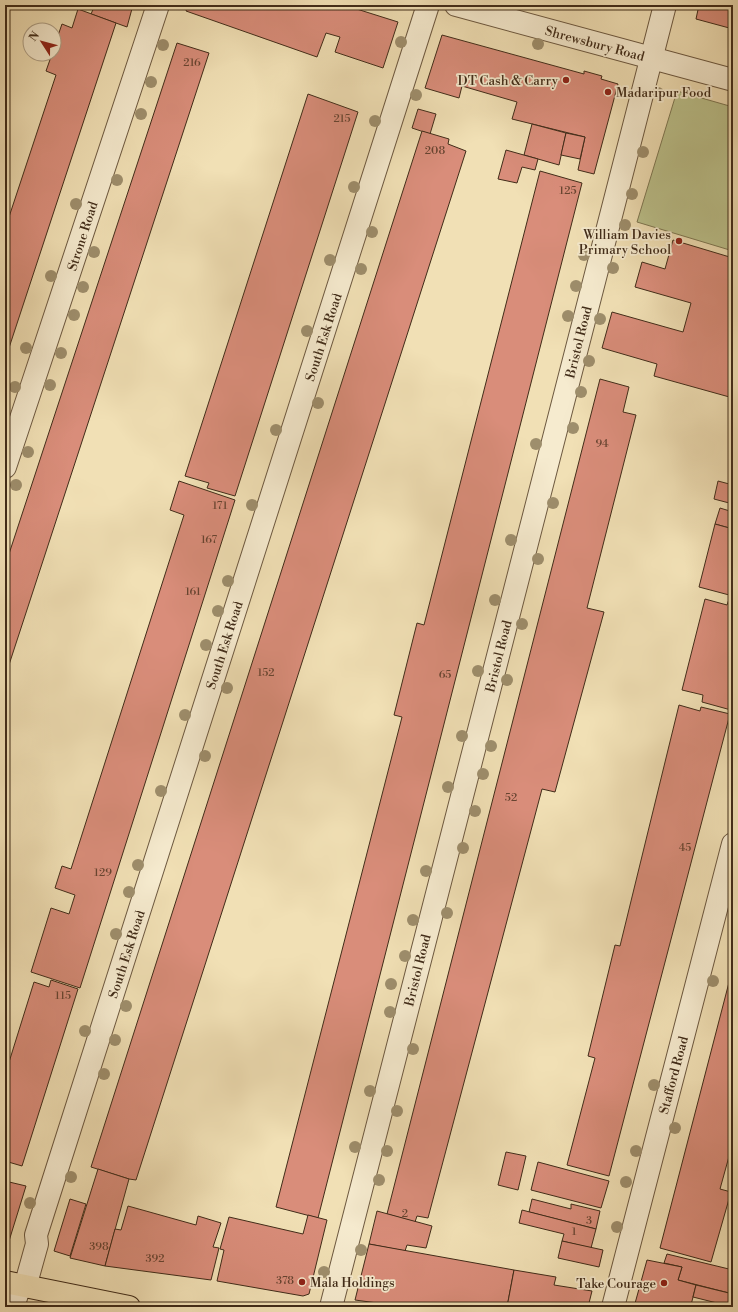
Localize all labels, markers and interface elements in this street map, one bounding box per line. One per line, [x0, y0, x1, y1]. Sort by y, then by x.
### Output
north arrow [22, 22, 62, 62]
street label: Shrewsbury Road [543, 23, 647, 65]
text: N [26, 29, 43, 44]
house number: 216 [183, 56, 201, 70]
place label: DT Cash & Carry [458, 73, 559, 89]
marker: DT Cash & Carry [561, 75, 571, 85]
place label: Madaripur Food [616, 85, 712, 101]
marker: Madaripur Food [603, 87, 613, 97]
house number: 215 [333, 112, 351, 126]
house number: 208 [425, 144, 445, 158]
house number: 125 [559, 184, 577, 198]
street label: Strone Road [64, 199, 102, 273]
place label: William Davies Primary School [579, 227, 671, 258]
marker: William Davies Primary School [674, 236, 684, 246]
street label: South Esk Road [302, 291, 346, 383]
street label: Bristol Road [562, 304, 596, 381]
house number: 94 [595, 437, 609, 451]
house number: 171 [213, 499, 228, 513]
house number: 167 [201, 533, 217, 547]
house number: 161 [185, 585, 201, 599]
street label: South Esk Road [203, 599, 247, 691]
street label: Bristol Road [482, 618, 516, 695]
house number: 152 [257, 666, 275, 680]
house number: 65 [439, 668, 451, 682]
house number: 52 [505, 791, 517, 805]
house number: 45 [679, 841, 691, 855]
house number: 129 [94, 866, 112, 880]
street label: South Esk Road [105, 908, 149, 1000]
street label: Bristol Road [401, 932, 435, 1009]
house number: 115 [55, 989, 71, 1003]
street label: Stafford Road [656, 1034, 692, 1116]
house number: 2 [402, 1207, 408, 1221]
house number: 3 [586, 1214, 592, 1228]
house number: 1 [572, 1225, 577, 1239]
house number: 398 [89, 1240, 109, 1254]
house number: 392 [145, 1252, 165, 1266]
house number: 378 [276, 1274, 294, 1288]
place label: Mala Holdings [310, 1275, 395, 1291]
place label: Take Courage [576, 1276, 656, 1292]
marker: Mala Holdings [297, 1277, 307, 1287]
marker: Take Courage [659, 1278, 669, 1288]

